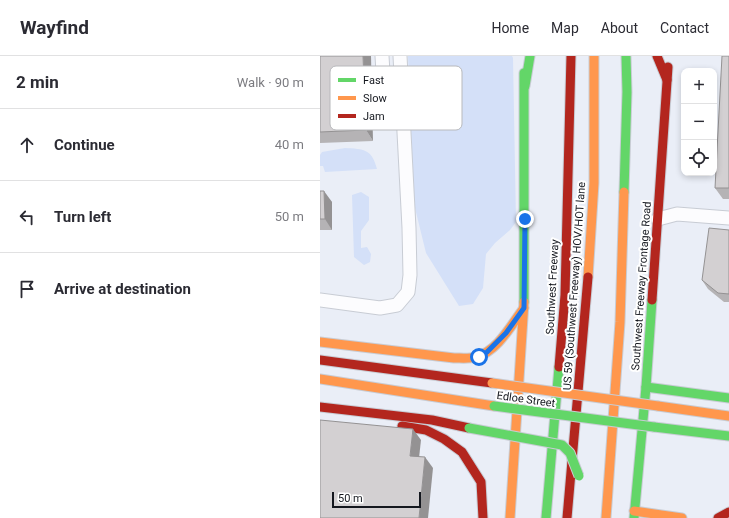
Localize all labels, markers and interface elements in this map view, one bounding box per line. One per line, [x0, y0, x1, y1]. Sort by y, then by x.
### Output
text: Wayfind [20, 16, 89, 39]
text: Home [491, 20, 529, 36]
text: Map [551, 20, 579, 36]
text: About [601, 20, 638, 36]
text: Contact [660, 20, 709, 36]
legend [330, 66, 462, 130]
map controls [681, 68, 717, 176]
button: + [681, 68, 717, 104]
text: 2 min [16, 72, 59, 92]
text: Fast [363, 74, 385, 87]
text: Walk · 90 m [237, 75, 304, 90]
text: Slow [363, 92, 387, 105]
button: − [681, 104, 717, 140]
text: Jam [363, 110, 385, 123]
icon: ahead [16, 134, 38, 156]
text: Continue [54, 136, 115, 154]
text: 40 m [275, 137, 304, 152]
button: locate [681, 140, 717, 176]
street label: US 59 (Southwest Freeway) HOV/HOT lane [561, 181, 588, 391]
street label: Southwest Freeway Frontage Road [629, 201, 654, 371]
icon: left [16, 206, 38, 228]
text: Turn left [54, 208, 111, 226]
text: 50 m [275, 209, 304, 224]
route end [516, 210, 534, 228]
street label: Southwest Freeway [544, 238, 562, 335]
icon: arrive [16, 278, 38, 300]
text: Arrive at destination [54, 280, 191, 298]
route start [470, 348, 488, 366]
street label: Edloe Street [496, 389, 556, 410]
scale bar [332, 490, 421, 509]
text: 50 m [338, 492, 363, 505]

